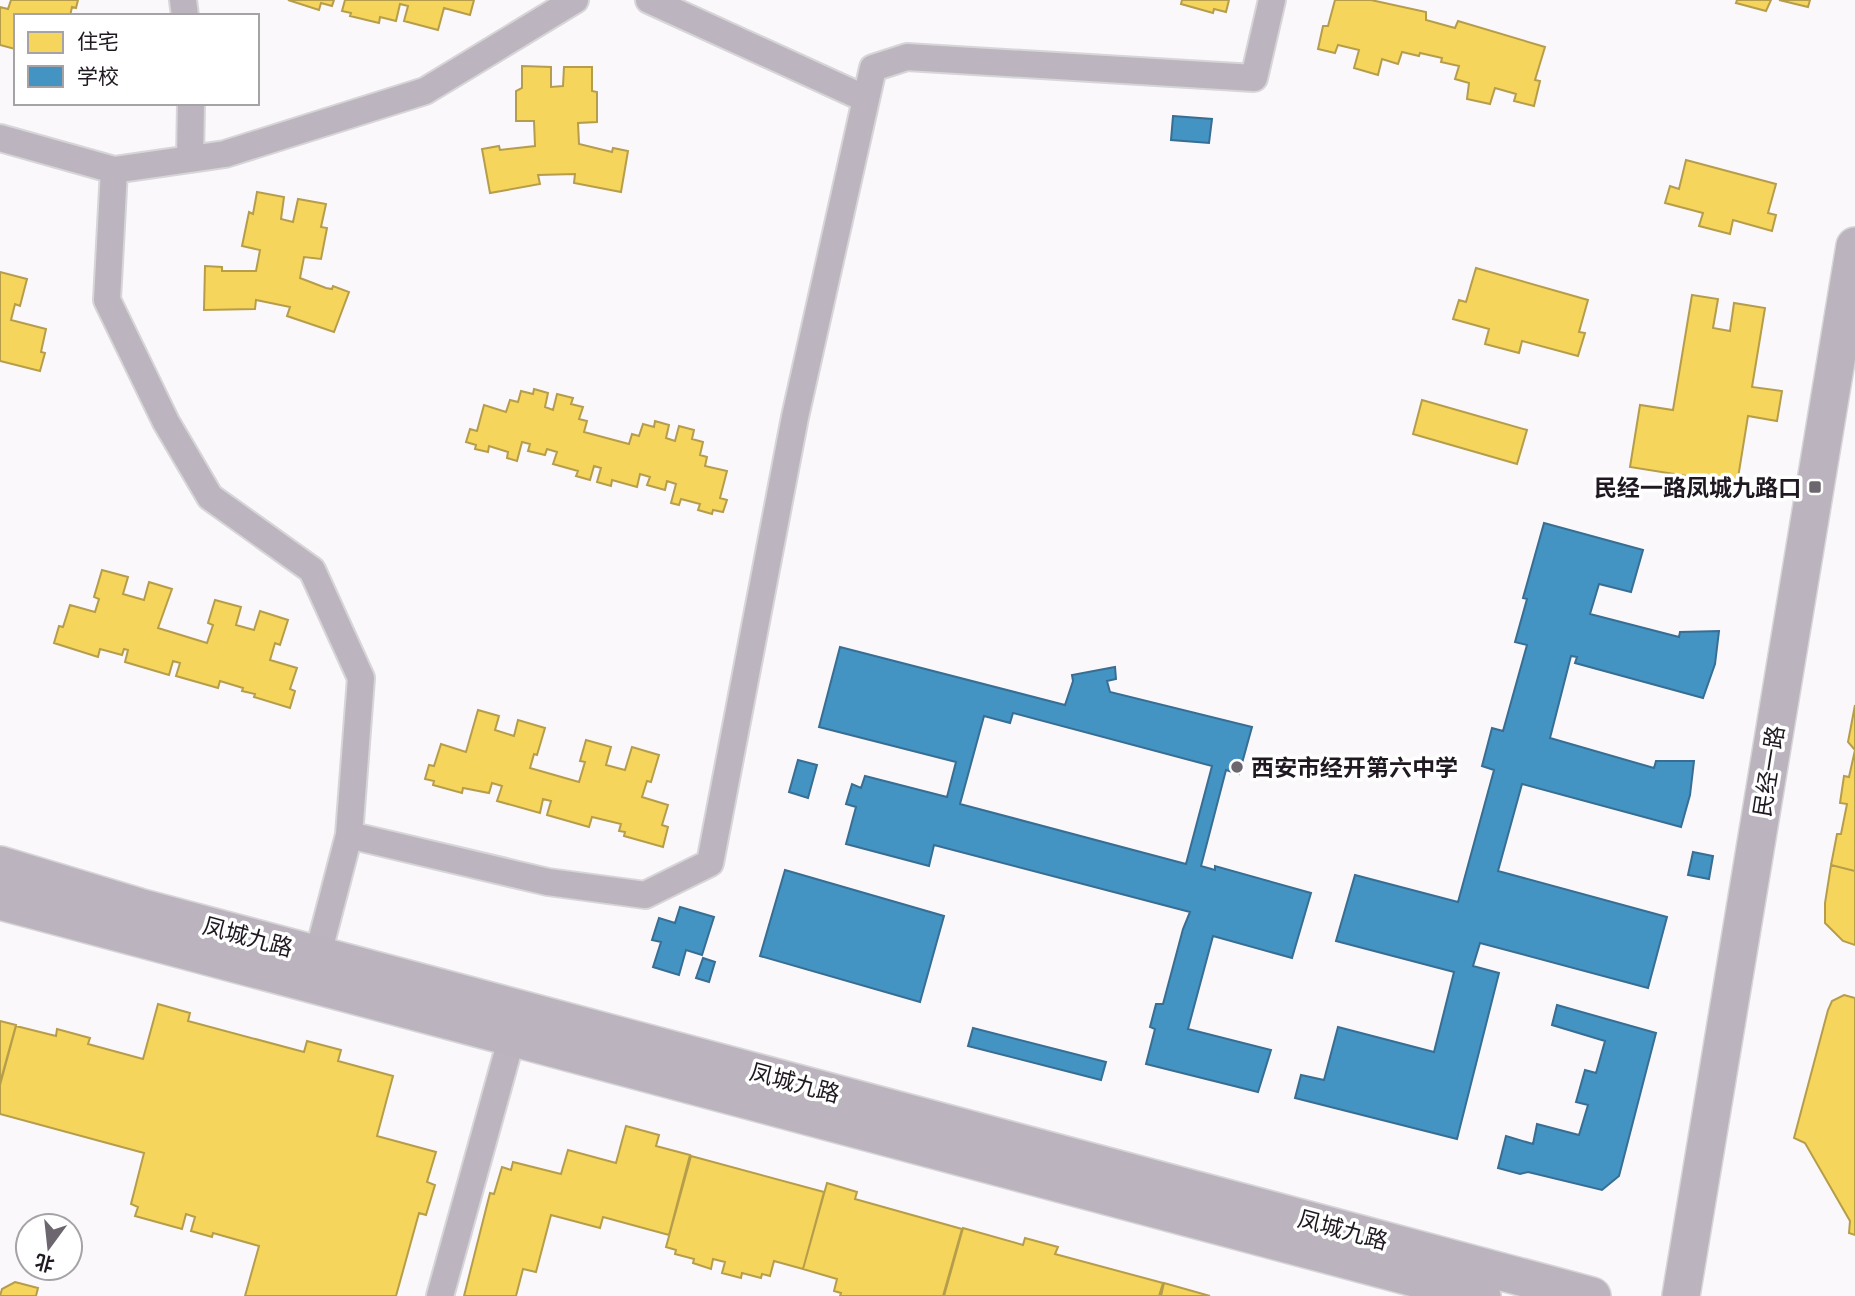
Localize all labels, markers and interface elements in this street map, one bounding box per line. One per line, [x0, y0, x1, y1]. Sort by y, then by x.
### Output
legend [14, 14, 259, 105]
text: 住宅 [77, 27, 119, 55]
text: 学校 [77, 62, 119, 90]
place label: 民经一路凤城九路口 [1594, 471, 1801, 503]
marker: 民经一路凤城九路口 [1807, 479, 1823, 495]
street label: 民经一路 [1745, 723, 1791, 819]
place label: 西安市经开第六中学 [1251, 751, 1458, 783]
marker: 西安市经开第六中学 [1229, 759, 1245, 775]
street label: 凤城九路 [199, 909, 297, 963]
street label: 凤城九路 [746, 1055, 844, 1109]
street label: 凤城九路 [1294, 1202, 1392, 1256]
north arrow [14, 1212, 84, 1282]
text: 北 [32, 1248, 57, 1278]

